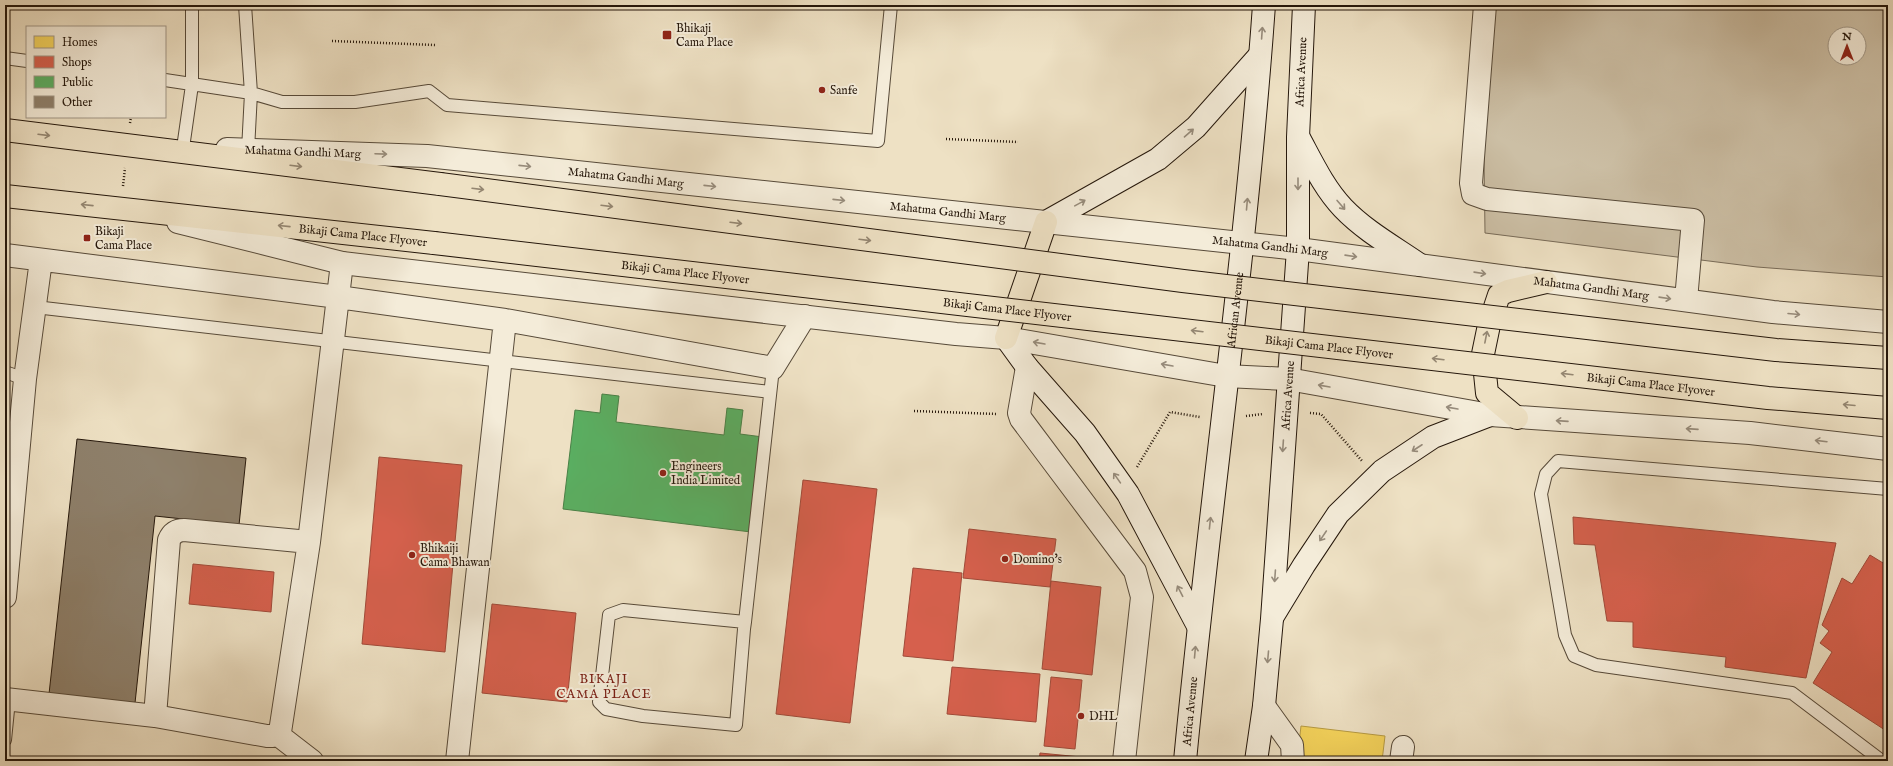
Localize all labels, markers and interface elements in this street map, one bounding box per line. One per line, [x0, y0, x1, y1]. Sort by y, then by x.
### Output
place label: Bhikaji Cama Place [676, 21, 733, 50]
legend [26, 26, 166, 118]
north arrow [1827, 26, 1867, 66]
one-way arrow [1259, 27, 1266, 40]
marker: Bhikaji Cama Place [661, 29, 673, 41]
text: N [1841, 30, 1852, 44]
text: Homes [62, 35, 98, 50]
street label: Africa Avenue [1292, 36, 1311, 108]
text: Shops [62, 55, 92, 71]
text: Public [62, 75, 93, 90]
place label: Sanfe [830, 83, 858, 98]
marker: Sanfe [817, 85, 827, 95]
text: Other [62, 95, 93, 110]
one-way arrow [1184, 128, 1194, 137]
one-way arrow [37, 131, 50, 139]
street label: Mahatma Gandhi Marg [244, 143, 362, 162]
one-way arrow [374, 151, 387, 158]
one-way arrow [289, 162, 302, 170]
one-way arrow [518, 163, 531, 170]
street label: Mahatma Gandhi Marg [567, 164, 685, 191]
one-way arrow [1294, 177, 1302, 190]
one-way arrow [703, 183, 716, 190]
one-way arrow [472, 186, 485, 193]
one-way arrow [832, 196, 845, 204]
street label: Mahatma Gandhi Marg [889, 198, 1007, 226]
one-way arrow [1243, 198, 1250, 211]
one-way arrow [1074, 199, 1086, 206]
one-way arrow [1336, 200, 1345, 210]
one-way arrow [81, 201, 94, 209]
one-way arrow [600, 202, 613, 210]
one-way arrow [729, 219, 742, 227]
street label: Bikaji Cama Place Flyover [298, 221, 428, 250]
one-way arrow [278, 222, 291, 230]
place label: Bikaji Cama Place [95, 224, 152, 253]
marker: Bikaji Cama Place [82, 233, 92, 243]
street label: Mahatma Gandhi Marg [1211, 233, 1329, 261]
one-way arrow [858, 236, 871, 244]
one-way arrow [1344, 252, 1357, 260]
street label: Bikaji Cama Place Flyover [620, 258, 751, 288]
one-way arrow [1473, 269, 1486, 277]
street label: African Avenue [1224, 271, 1247, 350]
street label: Mahatma Gandhi Marg [1533, 273, 1650, 304]
one-way arrow [1658, 294, 1671, 301]
street label: Bikaji Cama Place Flyover [942, 295, 1073, 325]
one-way arrow [1787, 310, 1800, 317]
one-way arrow [1191, 328, 1204, 335]
one-way arrow [1483, 331, 1491, 344]
street label: Bikaji Cama Place Flyover [1264, 333, 1394, 362]
one-way arrow [1033, 339, 1046, 347]
one-way arrow [1432, 355, 1445, 363]
street label: Africa Avenue [1278, 360, 1298, 432]
one-way arrow [1161, 361, 1174, 369]
one-way arrow [1561, 370, 1574, 378]
street label: Bikaji Cama Place Flyover [1586, 370, 1716, 400]
one-way arrow [1318, 381, 1331, 389]
one-way arrow [1843, 401, 1856, 408]
one-way arrow [1446, 404, 1459, 412]
one-way arrow [1556, 417, 1569, 424]
one-way arrow [1686, 425, 1699, 432]
one-way arrow [1815, 437, 1828, 445]
one-way arrow [1280, 439, 1287, 452]
one-way arrow [1412, 444, 1423, 452]
place label: Engineers India Limited [671, 459, 741, 488]
marker: Engineers India Limited [658, 468, 668, 478]
one-way arrow [1113, 473, 1121, 484]
one-way arrow [1206, 517, 1213, 530]
one-way arrow [1319, 531, 1327, 542]
place label: Bhikaiji Cama Bhawan [420, 541, 490, 570]
marker: Bhikaiji Cama Bhawan [407, 550, 417, 560]
place label: Domino's [1013, 552, 1062, 567]
marker: Domino's [1000, 554, 1010, 564]
one-way arrow [1271, 569, 1278, 582]
one-way arrow [1176, 585, 1183, 597]
one-way arrow [1192, 646, 1199, 659]
one-way arrow [1265, 650, 1272, 663]
district label: BIKAJI CAMA PLACE [556, 671, 652, 703]
street label: Africa Avenue [1179, 675, 1201, 748]
place label: DHL [1089, 709, 1118, 724]
marker: DHL [1076, 711, 1086, 721]

